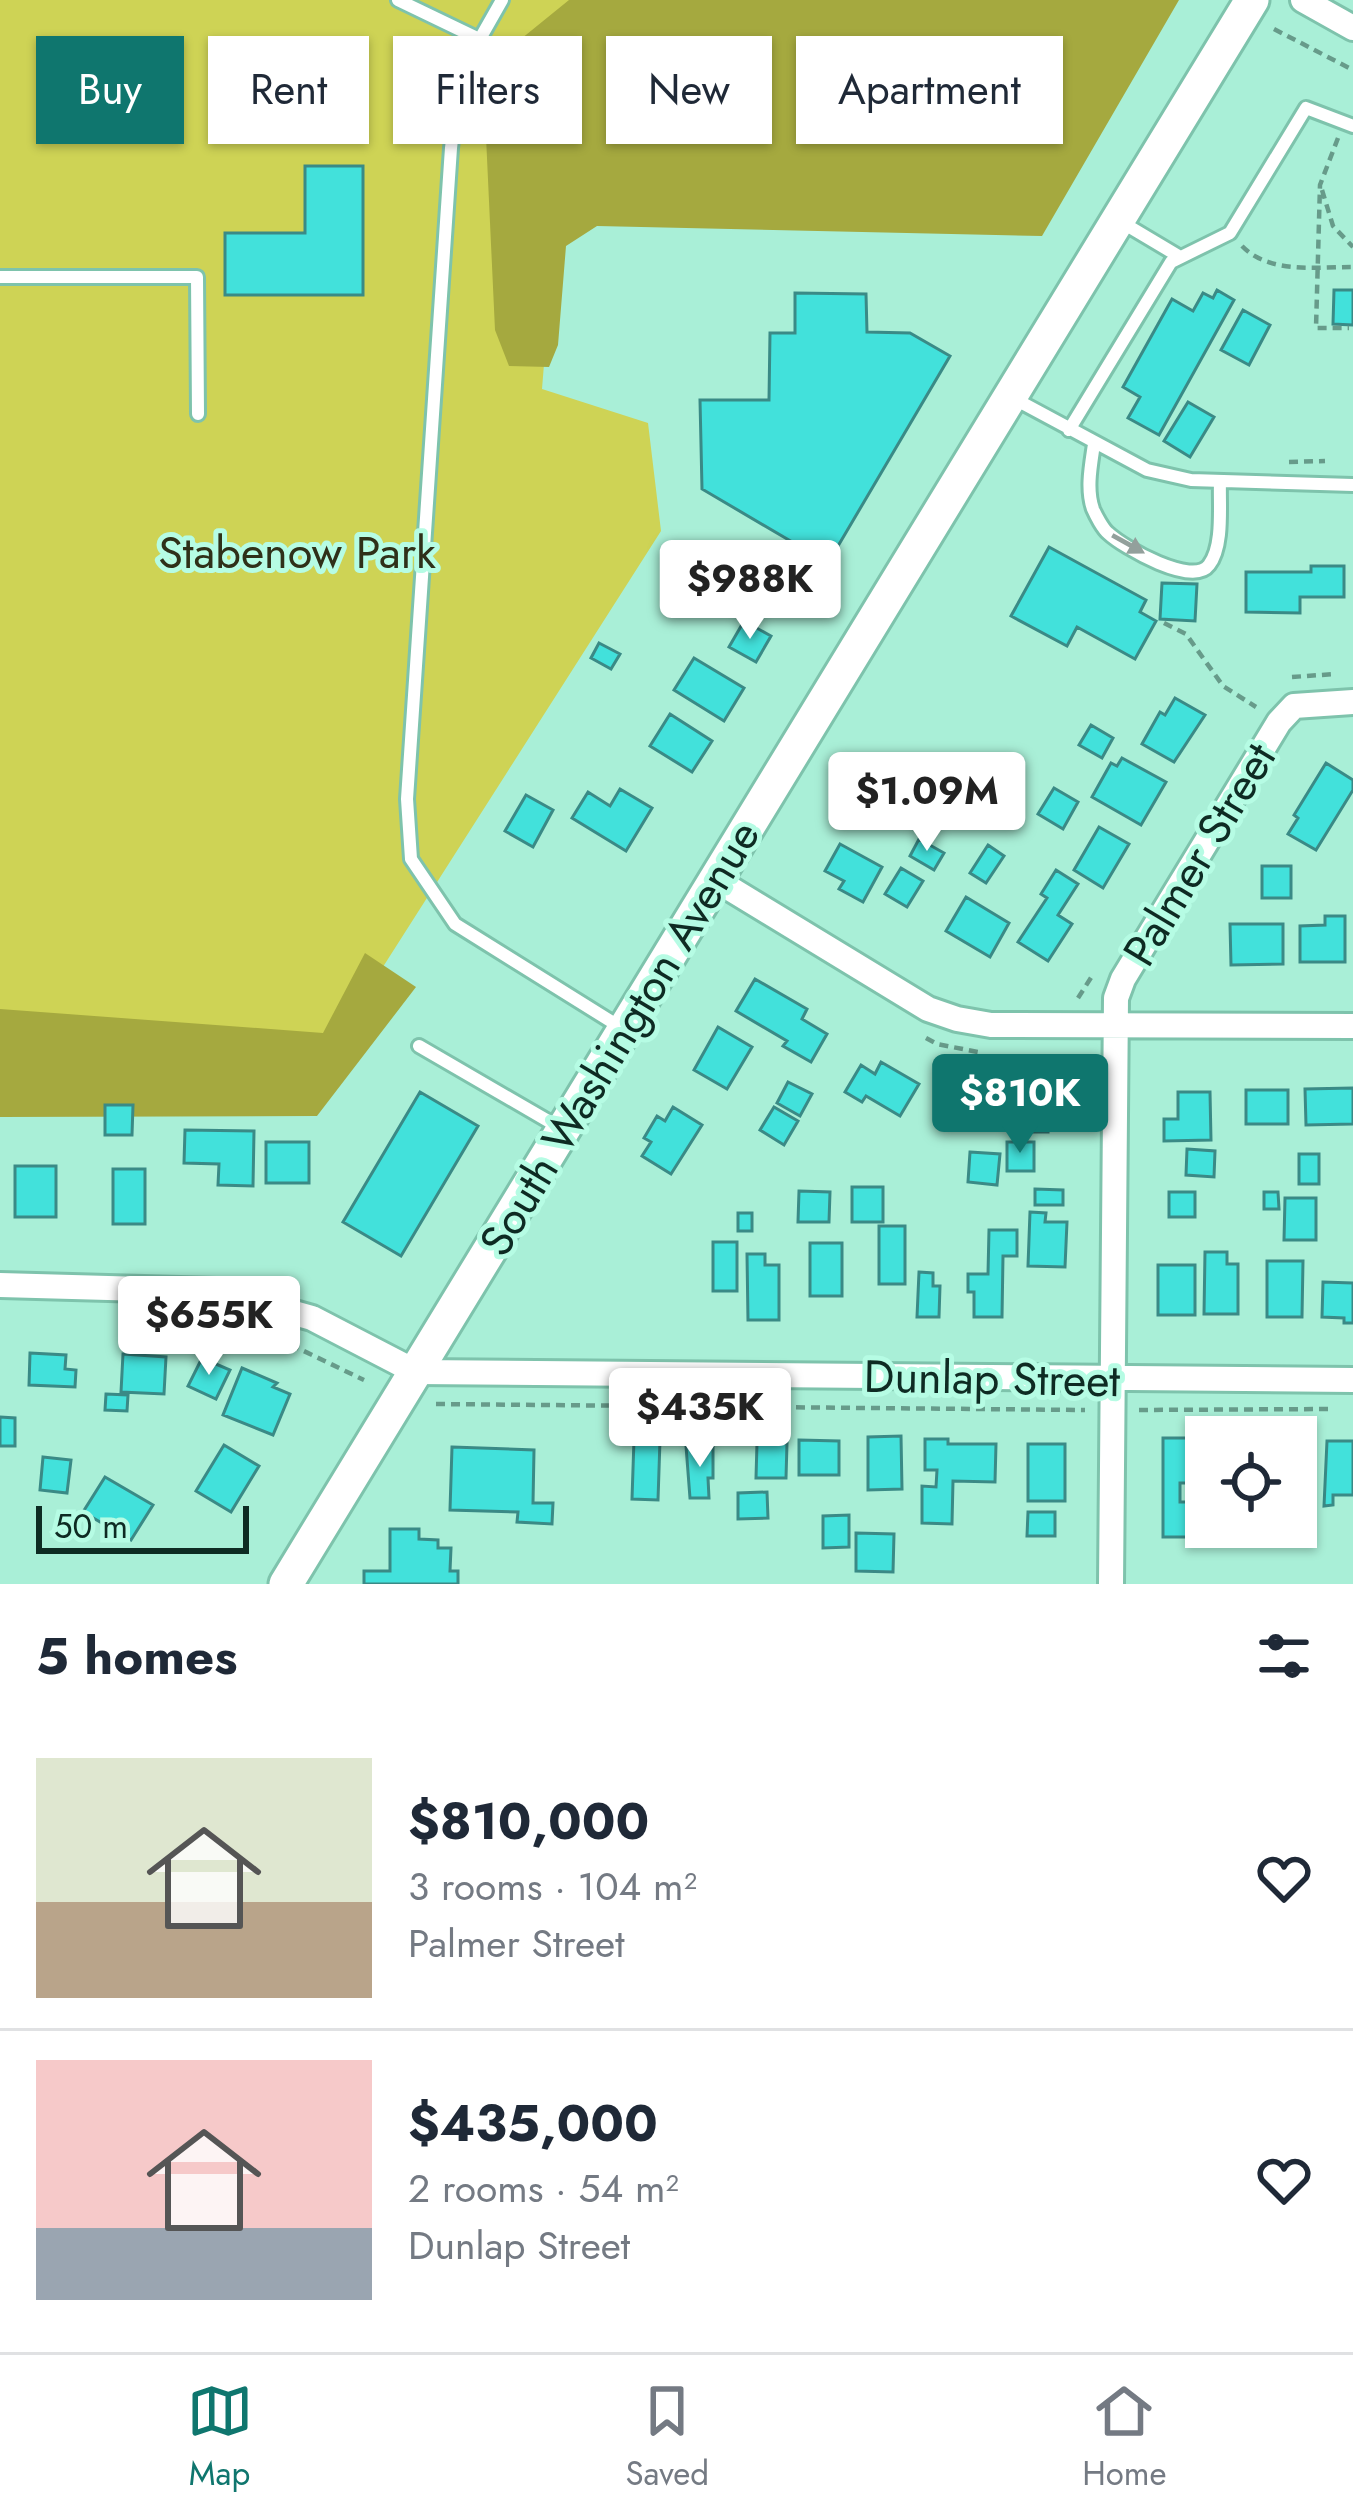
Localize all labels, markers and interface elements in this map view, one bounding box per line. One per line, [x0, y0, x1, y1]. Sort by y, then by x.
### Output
chip: Buy [36, 36, 184, 144]
chip: Rent [208, 36, 369, 144]
chip: Filters [393, 36, 582, 144]
chip: New [606, 36, 772, 144]
chip: Apartment [796, 36, 1063, 144]
park label: Stabenow Park [158, 520, 436, 585]
one-way arrow [1110, 533, 1145, 554]
pin: $988K [666, 540, 834, 642]
text: $988K [687, 550, 813, 607]
street label: Palmer Street [1107, 730, 1292, 978]
pin: $1.09M [829, 752, 1025, 854]
text: $1.09M [855, 762, 999, 819]
street label: South Washington Avenue [463, 808, 776, 1268]
pin: $810K [936, 1054, 1104, 1156]
text: $810K [959, 1064, 1081, 1121]
pin: $655K [125, 1276, 293, 1378]
text: $655K [145, 1286, 273, 1343]
street label: Dunlap Street [863, 1344, 1121, 1413]
pin: $435K [616, 1368, 784, 1470]
text: $435K [636, 1378, 764, 1435]
map controls [1185, 1416, 1317, 1548]
button: locate [1185, 1416, 1317, 1548]
scale bar [36, 1500, 249, 1553]
text: 50 m [54, 1503, 128, 1550]
text: 5 homes [36, 1619, 238, 1693]
icon: filters [1251, 1623, 1317, 1689]
text: $810,000 [408, 1784, 649, 1858]
icon: home [132, 1806, 276, 1950]
icon: heart [1251, 1845, 1317, 1911]
text: 3 rooms · 104 m² [408, 1858, 697, 1915]
text: Palmer Street [408, 1915, 625, 1972]
text: $435,000 [408, 2086, 658, 2160]
icon: home [132, 2108, 276, 2252]
icon: heart [1251, 2147, 1317, 2213]
text: 2 rooms · 54 m² [408, 2160, 679, 2217]
text: Dunlap Street [408, 2217, 630, 2274]
tab: Map [187, 2378, 253, 2497]
tab: Saved [626, 2378, 709, 2497]
tab: Home [1082, 2378, 1166, 2497]

